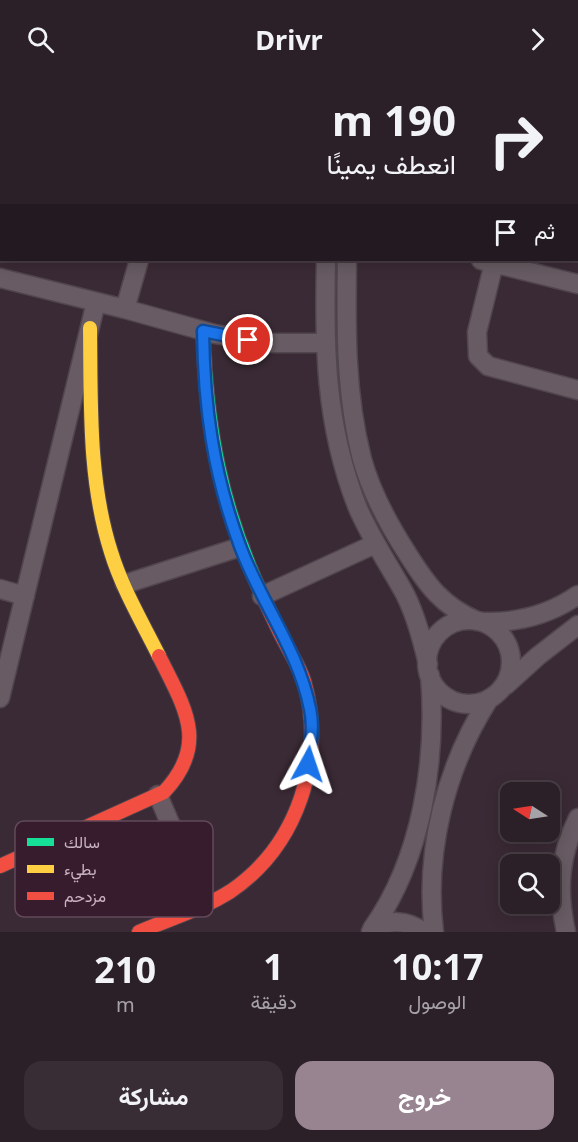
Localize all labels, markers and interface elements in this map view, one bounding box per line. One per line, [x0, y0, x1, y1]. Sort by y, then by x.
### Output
text: Drivr [255, 21, 323, 58]
icon: search [24, 23, 57, 56]
icon: forward [521, 23, 554, 56]
text: 190 m [332, 91, 456, 148]
icon: right [477, 102, 555, 180]
text: انعطف يمينًا [326, 145, 456, 182]
text: ثم [534, 215, 555, 245]
icon: arrive [489, 216, 522, 249]
pin [222, 314, 273, 365]
icon: arrive [231, 323, 264, 356]
position arrow [276, 732, 340, 796]
north arrow [500, 782, 560, 842]
map controls [500, 782, 560, 914]
legend [15, 821, 213, 917]
text: سالك [64, 831, 100, 853]
button: search [500, 854, 560, 914]
text: بطيء [64, 858, 96, 883]
text: مزدحم [64, 885, 106, 907]
text: 1 [263, 942, 284, 991]
text: 10:17 [391, 942, 484, 991]
text: 210 [94, 945, 156, 994]
text: دقيقة [251, 988, 297, 1015]
text: الوصول [409, 988, 466, 1015]
text: m [116, 991, 135, 1018]
button: مشاركة [24, 1061, 283, 1130]
button: خروج [295, 1061, 554, 1130]

